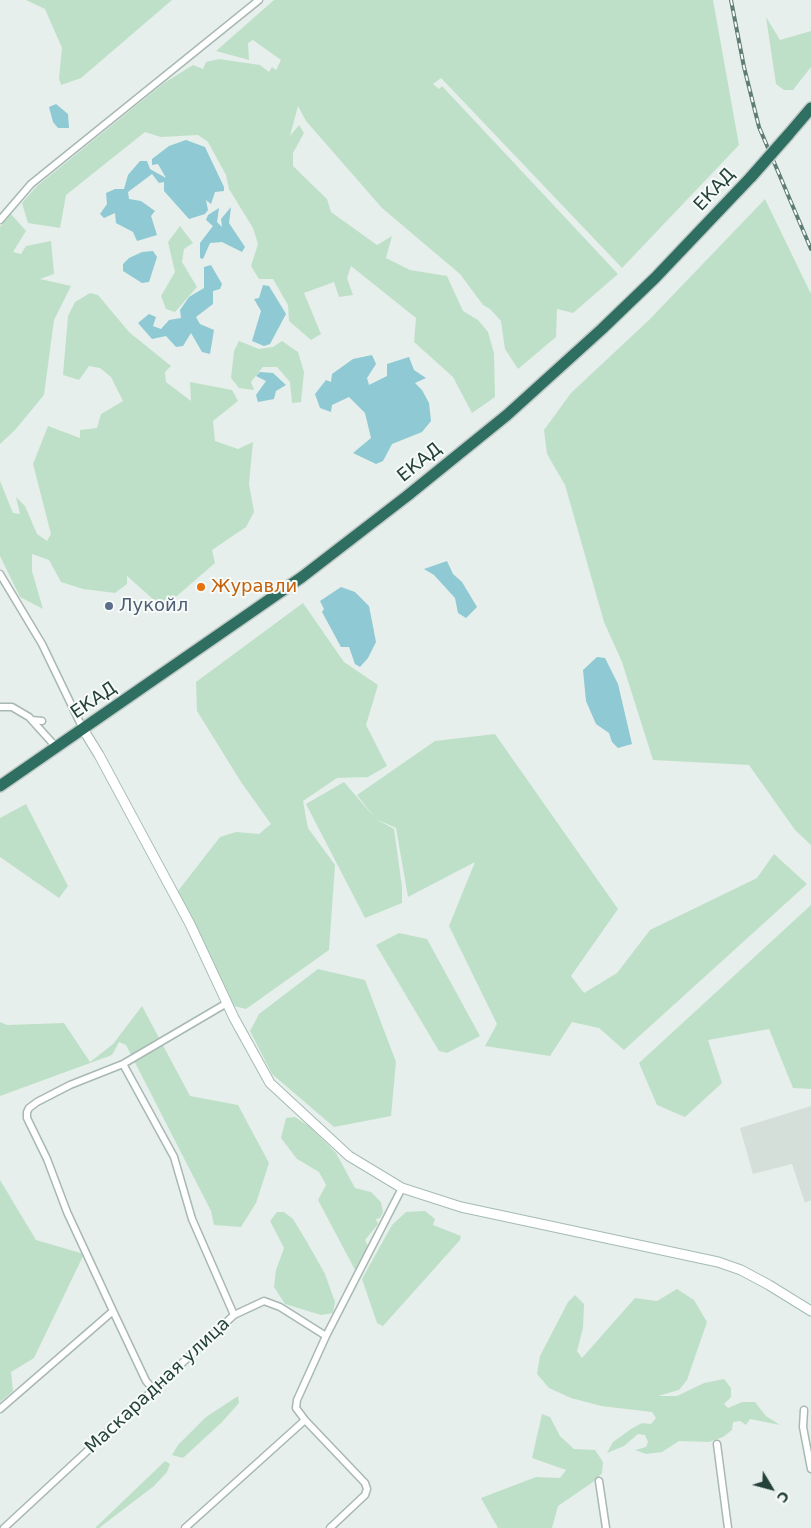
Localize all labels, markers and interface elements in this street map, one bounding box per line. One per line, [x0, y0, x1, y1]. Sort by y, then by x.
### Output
street label: ЕКАД [690, 164, 740, 216]
street label: ЕКАД [394, 439, 446, 487]
place label: Журавли [211, 576, 297, 598]
marker: Журавли [195, 581, 207, 593]
place label: Лукойл [119, 595, 188, 617]
marker: Лукойл [103, 600, 115, 612]
street label: ЕКАД [67, 678, 121, 724]
street label: Маскарадная улица [81, 1313, 235, 1459]
north arrow [746, 1463, 796, 1513]
text: С [773, 1488, 792, 1506]

